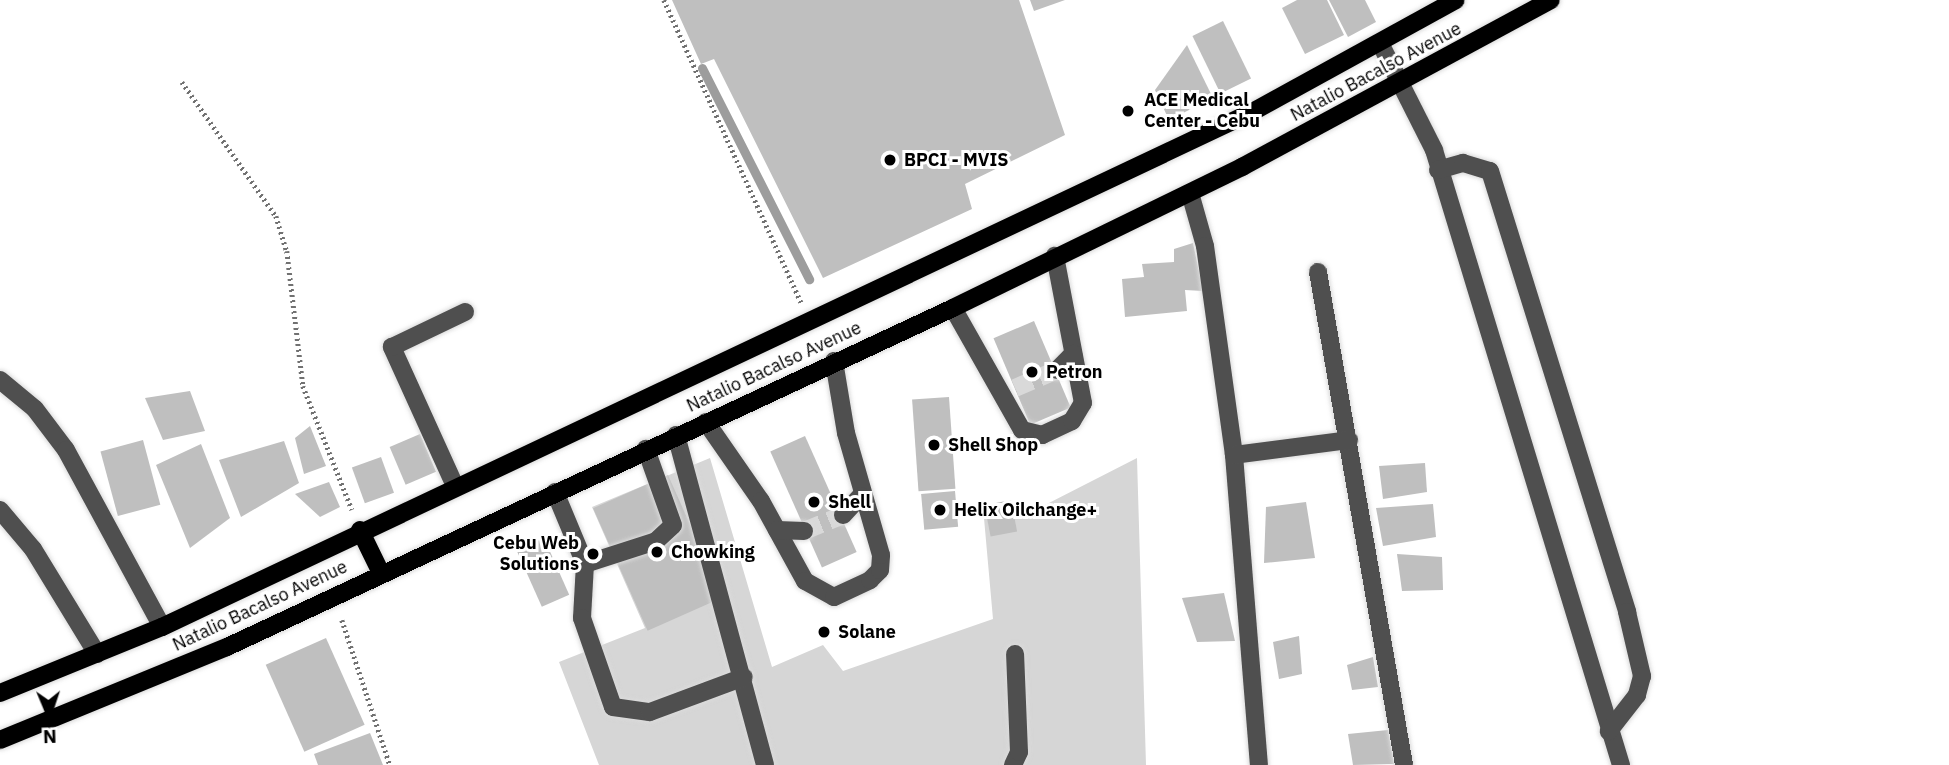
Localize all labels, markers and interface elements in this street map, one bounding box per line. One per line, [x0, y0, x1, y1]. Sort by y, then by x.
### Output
street label: Natalio Bacalso Avenue [1287, 18, 1465, 126]
place label: ACE Medical Center - Cebu [1144, 90, 1260, 132]
marker: ACE Medical Center - Cebu [1118, 101, 1138, 121]
place label: BPCI - MVIS [904, 149, 1009, 171]
marker: BPCI - MVIS [882, 152, 898, 168]
street label: Natalio Bacalso Avenue [683, 317, 865, 417]
place label: Petron [1046, 361, 1103, 383]
marker: Petron [1024, 364, 1040, 380]
place label: Shell Shop [948, 434, 1038, 456]
marker: Shell Shop [926, 437, 942, 453]
place label: Shell [828, 491, 871, 513]
marker: Shell [806, 494, 822, 510]
place label: Helix Oilchange+ [954, 499, 1097, 521]
marker: Helix Oilchange+ [932, 502, 948, 518]
place label: Cebu Web Solutions [493, 533, 579, 576]
place label: Chowking [671, 541, 755, 563]
marker: Chowking [649, 544, 665, 560]
marker: Cebu Web Solutions [585, 546, 601, 562]
street label: Natalio Bacalso Avenue [169, 556, 351, 656]
place label: Solane [838, 621, 896, 643]
marker: Solane [816, 624, 832, 640]
north arrow [14, 681, 84, 751]
text: N [42, 725, 57, 749]

